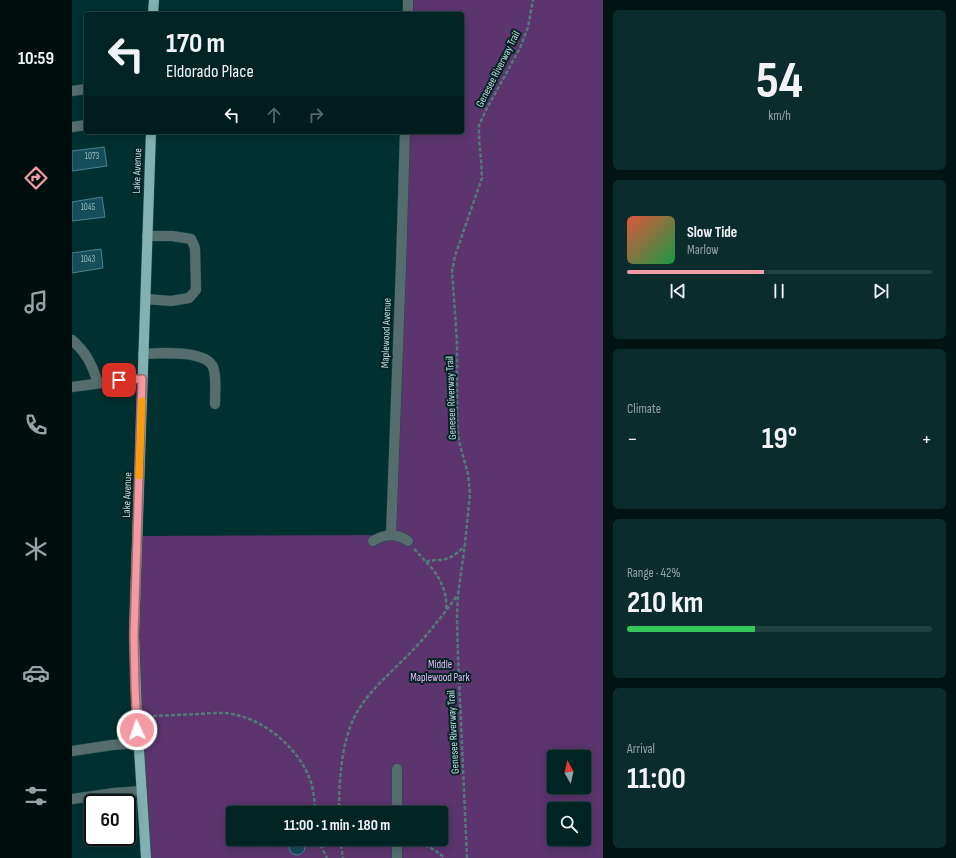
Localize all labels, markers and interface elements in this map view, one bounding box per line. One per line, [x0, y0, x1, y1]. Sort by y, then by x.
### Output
text: 170 m [166, 27, 225, 60]
icon: left [100, 28, 152, 80]
street label: Genesee Riverway Trail [473, 29, 523, 109]
text: 10:59 [18, 48, 54, 69]
text: 54 [756, 50, 803, 113]
text: Eldorado Place [166, 61, 254, 82]
icon: left [221, 104, 243, 126]
icon: ahead [263, 104, 285, 126]
icon: right [305, 104, 327, 126]
text: km/h [768, 108, 791, 124]
street label: Lake Avenue [130, 148, 144, 194]
house number: 1073 [85, 151, 99, 162]
icon: directions [22, 164, 50, 192]
house number: 1045 [81, 202, 96, 213]
text: Slow Tide [687, 223, 737, 242]
text: Marlow [687, 242, 719, 258]
house number: 1043 [81, 254, 96, 265]
icon: previous [667, 280, 689, 302]
icon: pause [768, 280, 790, 302]
icon: next [870, 280, 892, 302]
icon: music [22, 288, 50, 316]
street label: Maplewood Avenue [378, 298, 394, 368]
street label: Genesee Riverway Trail [443, 356, 459, 440]
pin [102, 363, 136, 397]
icon: arrive [108, 369, 130, 391]
text: Climate [627, 401, 661, 417]
icon: phone [22, 411, 50, 439]
text: 19° [762, 421, 797, 457]
text: − [627, 426, 638, 453]
text: + [921, 426, 932, 453]
street label: Lake Avenue [120, 472, 134, 518]
icon: climate [22, 535, 50, 563]
text: Range · 42% [627, 565, 681, 581]
text: 210 km [627, 585, 703, 621]
park label: Middle Maplewood Park [410, 658, 471, 684]
icon: car [22, 659, 50, 687]
street label: Genesee Riverway Trail [444, 690, 462, 774]
position arrow [116, 709, 158, 751]
text: Arrival [627, 741, 655, 757]
north arrow [547, 750, 591, 794]
map controls [547, 750, 591, 846]
text: 11:00 [627, 761, 686, 797]
icon: filters [22, 782, 50, 810]
speed limit sign: 60 [84, 794, 136, 846]
button: search [547, 802, 591, 846]
text: 11:00 · 1 min · 180 m [284, 816, 390, 835]

